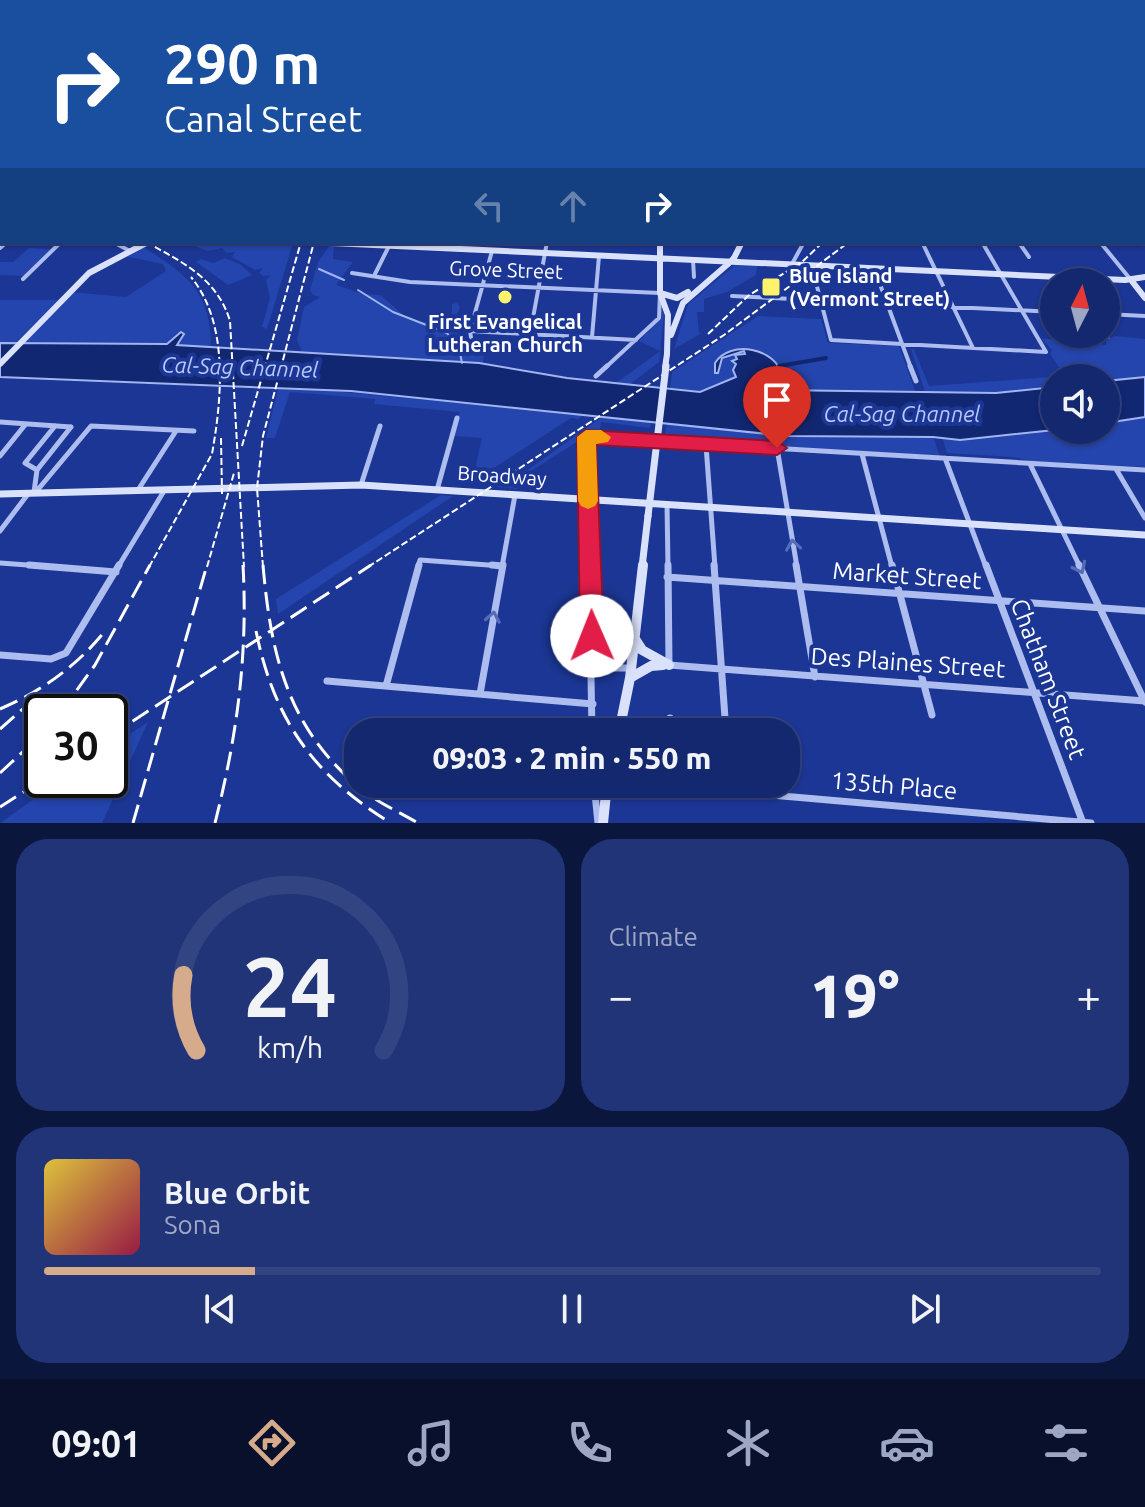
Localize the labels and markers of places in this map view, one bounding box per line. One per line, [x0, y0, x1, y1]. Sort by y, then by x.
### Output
place label: Blue Island (Vermont Street) [789, 264, 950, 310]
marker: Blue Island (Vermont Street) [760, 276, 782, 298]
marker: First Evangelical Lutheran Church [496, 288, 514, 306]
place label: First Evangelical Lutheran Church [427, 310, 583, 356]
pin [743, 366, 811, 448]

